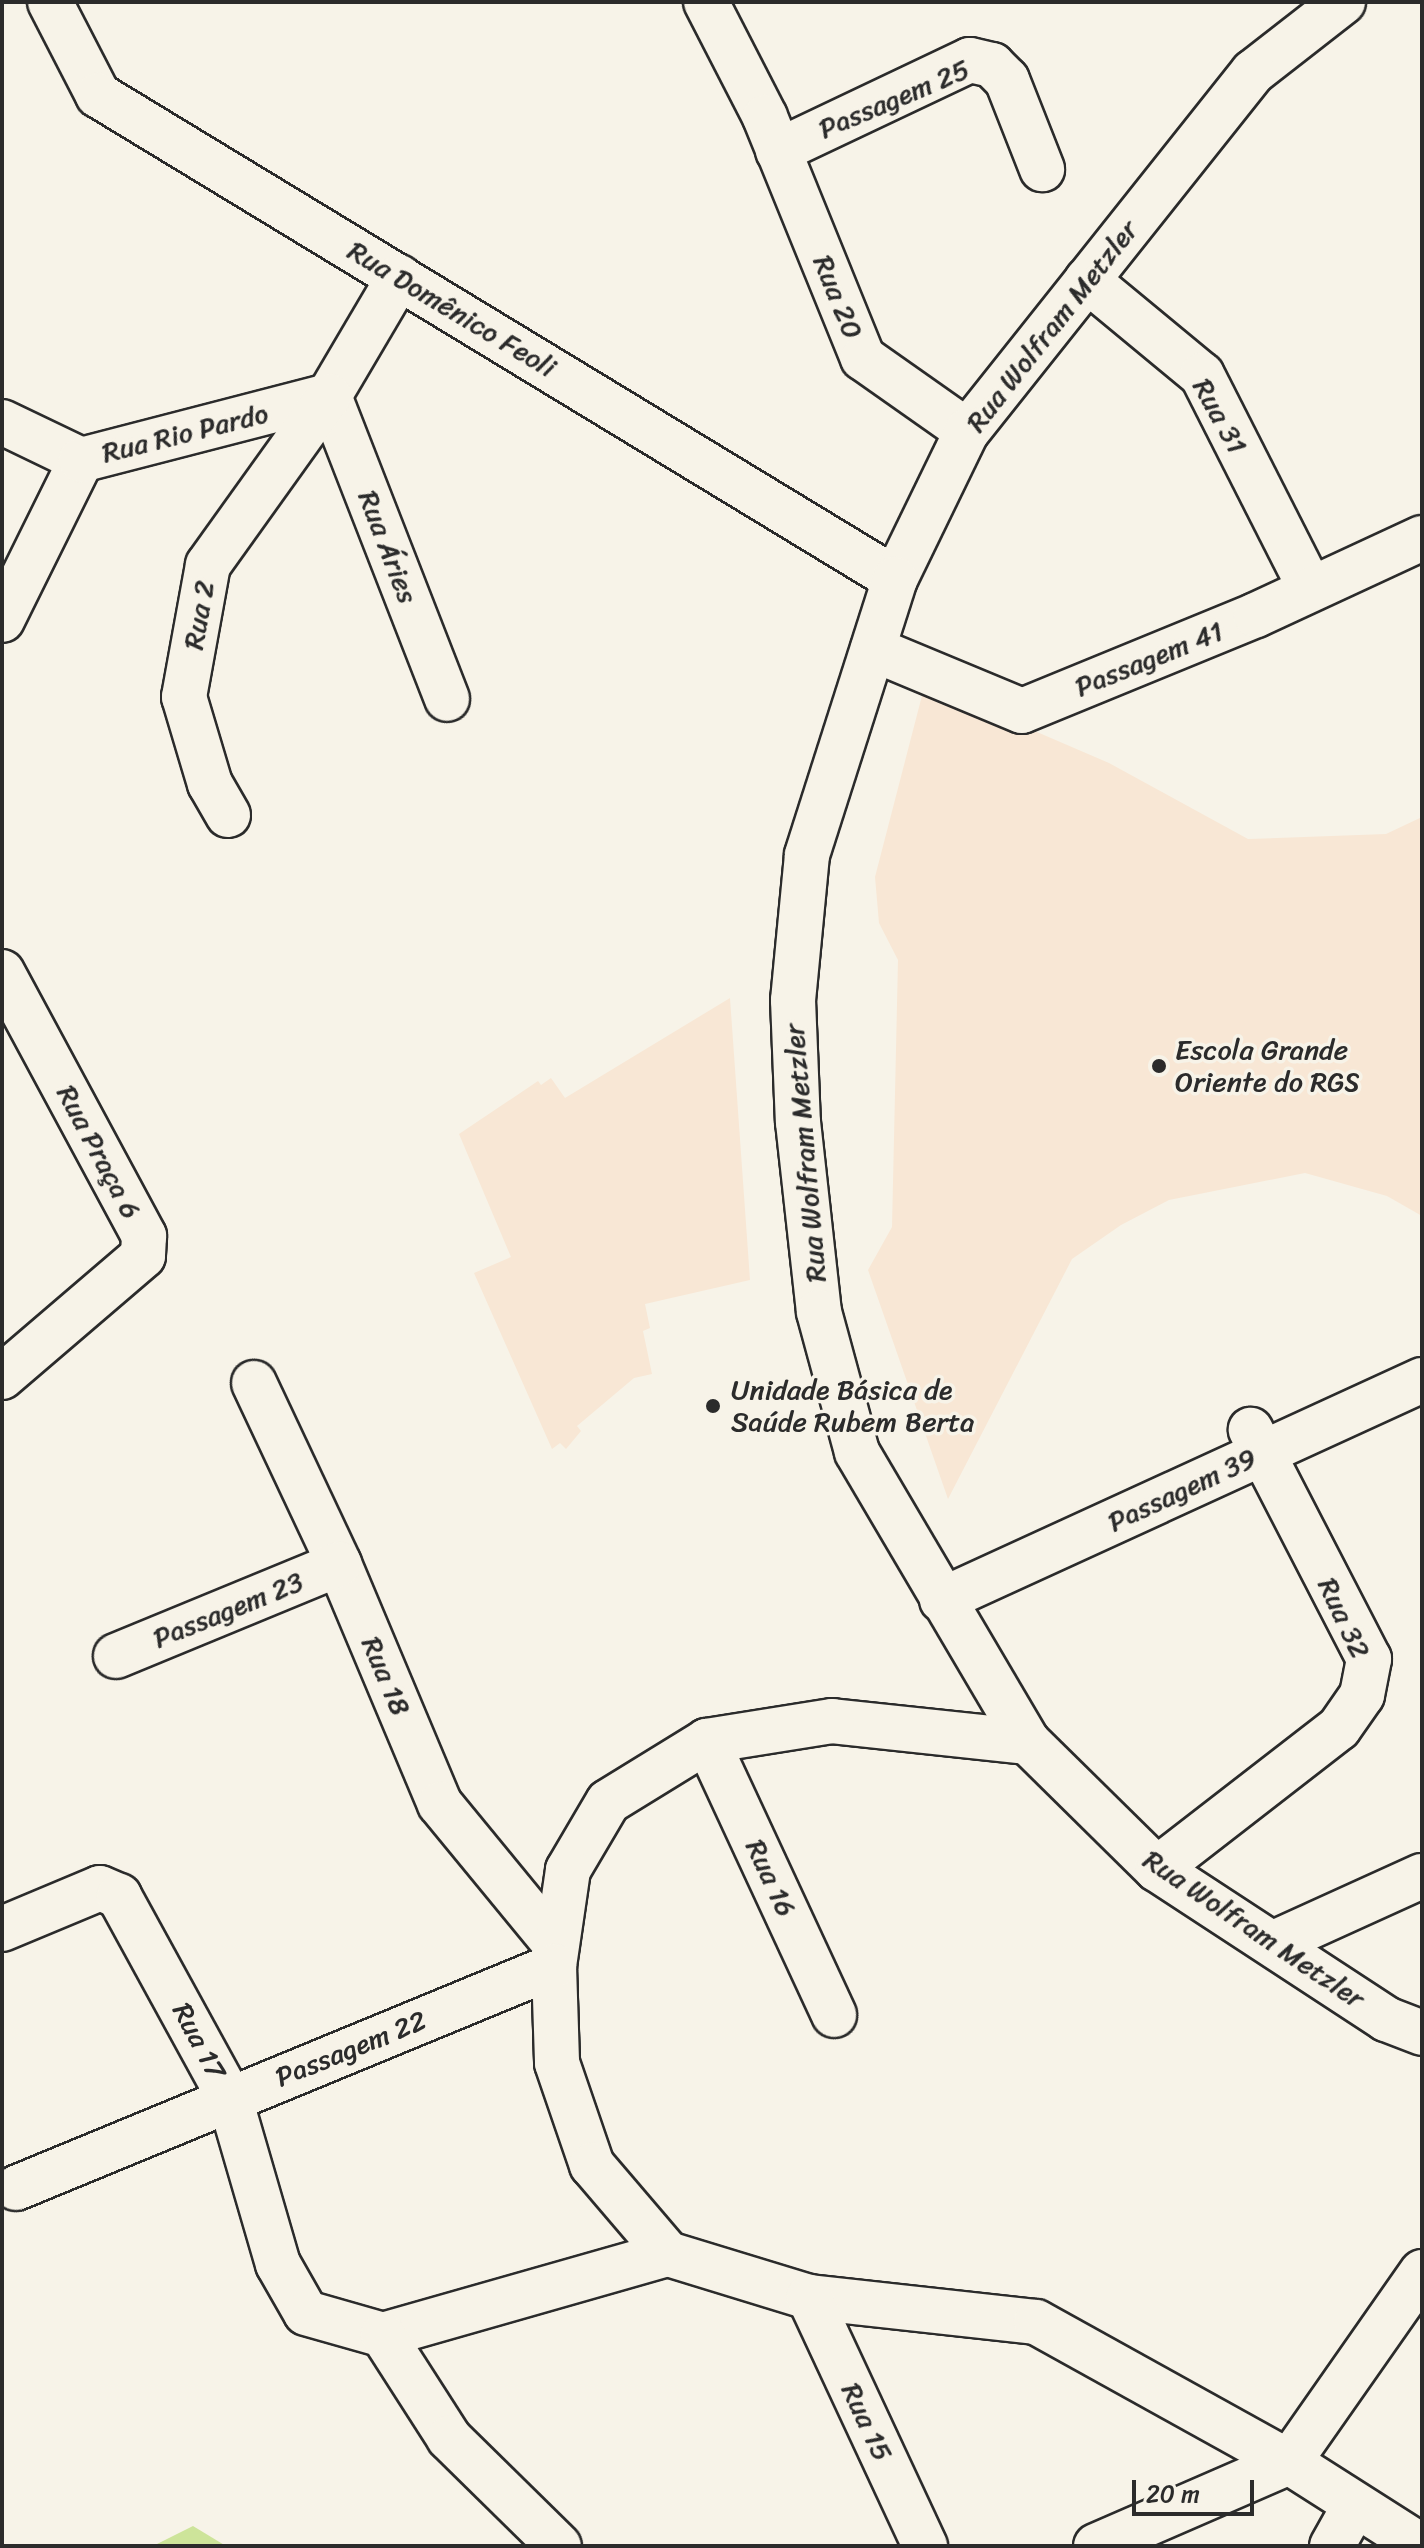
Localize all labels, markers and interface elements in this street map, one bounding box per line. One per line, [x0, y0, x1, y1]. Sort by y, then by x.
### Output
street label: Passagem 25 [814, 52, 974, 146]
street label: Rua Wolfram Metzler [959, 213, 1145, 439]
street label: Rua Domênico Feoli [341, 233, 563, 385]
street label: Rua 20 [806, 250, 870, 344]
street label: Rua 31 [1186, 373, 1254, 459]
street label: Rua Rio Pardo [98, 396, 272, 470]
street label: Rua Áries [351, 486, 425, 608]
street label: Rua 2 [176, 578, 222, 652]
street label: Passagem 41 [1070, 614, 1228, 704]
street label: Rua Wolfram Metzler [777, 1022, 833, 1284]
place label: Escola Grande Oriente do RGS [1175, 1033, 1360, 1099]
marker: Escola Grande Oriente do RGS [1150, 1057, 1168, 1075]
street label: Rua Praça 6 [50, 1079, 148, 1225]
place label: Unidade Básica de Saúde Rubem Berta [731, 1373, 974, 1439]
marker: Unidade Básica de Saúde Rubem Berta [702, 1395, 724, 1417]
street label: Passagem 39 [1102, 1441, 1262, 1539]
street label: Passagem 23 [148, 1565, 308, 1655]
street label: Rua 32 [1311, 1572, 1377, 1664]
street label: Rua 18 [354, 1632, 418, 1720]
street label: Rua 16 [739, 1834, 803, 1922]
street label: Rua Wolfram Metzler [1137, 1842, 1371, 2016]
street label: Rua 17 [165, 1997, 233, 2085]
street label: Passagem 22 [271, 2004, 431, 2094]
street label: Rua 15 [834, 2378, 900, 2466]
scale bar [1136, 2464, 1258, 2514]
text: 20 m [1146, 2473, 1200, 2515]

